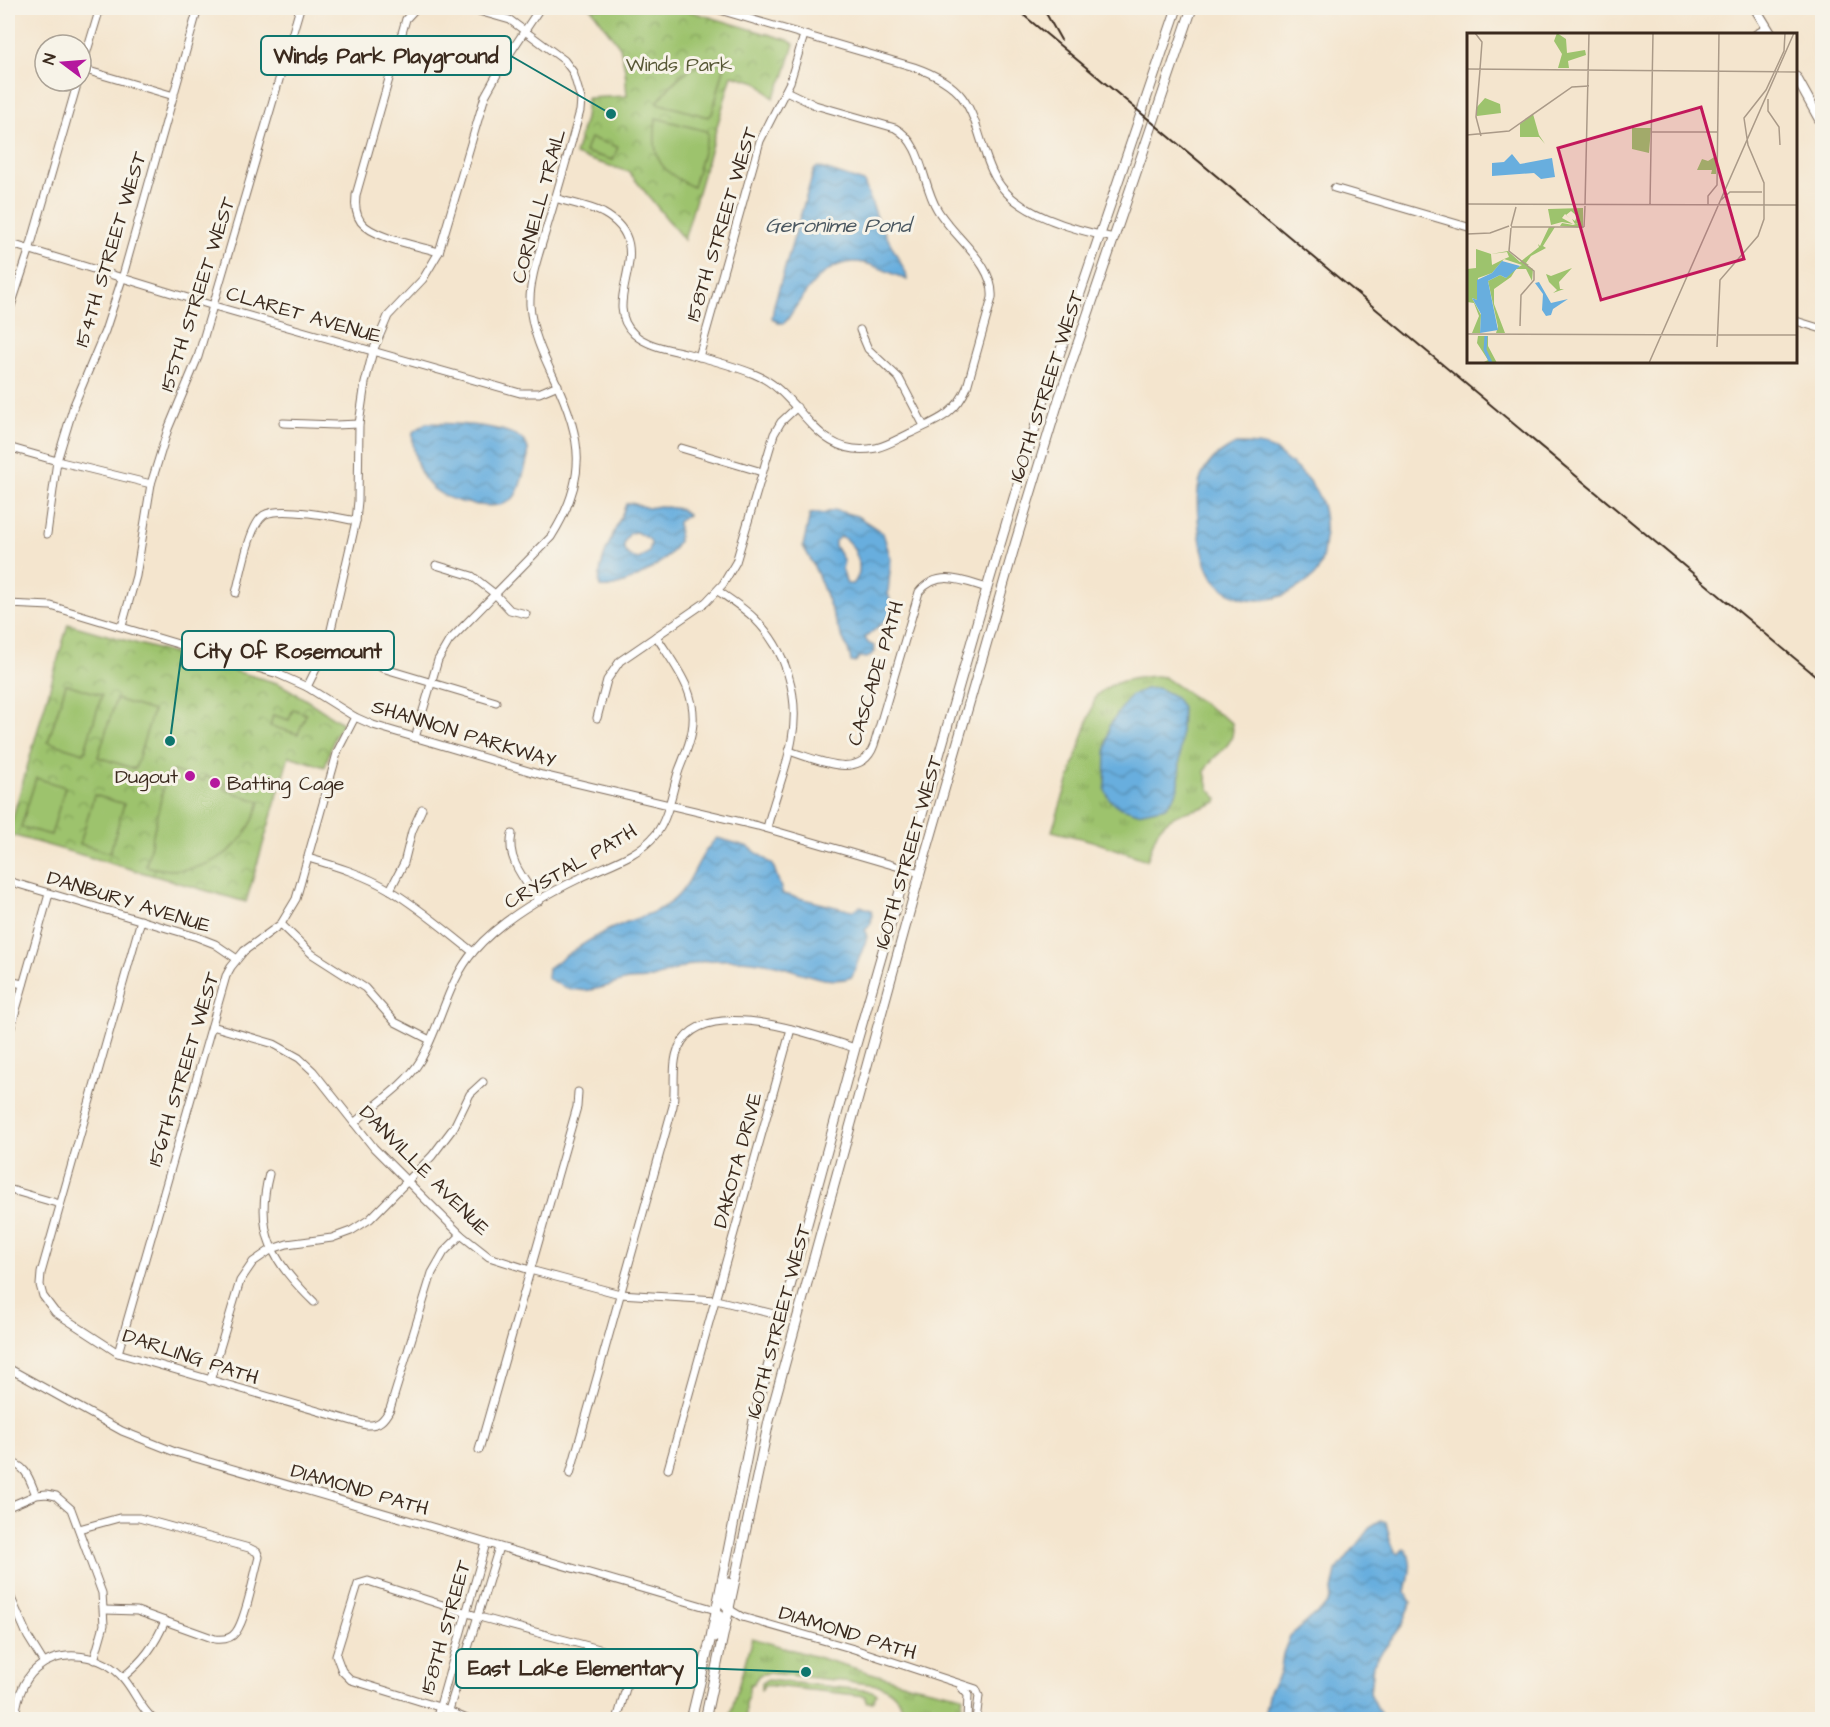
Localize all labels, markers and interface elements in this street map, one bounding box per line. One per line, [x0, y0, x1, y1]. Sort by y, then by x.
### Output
north arrow [33, 33, 93, 93]
inset map [1467, 33, 1797, 363]
callout: Winds Park Playground [261, 36, 511, 75]
text: Winds Park Playground [272, 42, 499, 74]
text: N [38, 51, 61, 67]
park label: Winds Park [626, 51, 732, 79]
street label: 158TH STREET WEST [679, 123, 765, 325]
street label: CORNELL TRAIL [505, 126, 573, 286]
street label: 154TH STREET WEST [68, 148, 154, 350]
street label: 155TH STREET WEST [153, 193, 243, 395]
water label: Geronime Pond [765, 211, 915, 240]
street label: CLARET AVENUE [223, 279, 385, 351]
street label: 160TH STREET WEST [1003, 286, 1091, 486]
street label: CASCADE PATH [841, 598, 911, 749]
callout: City Of Rosemount [182, 631, 394, 670]
text: City Of Rosemount [194, 637, 382, 669]
street label: SHANNON PARKWAY [368, 693, 559, 775]
street label: 160TH STREET WEST [868, 752, 950, 952]
place label: Dugout [115, 763, 178, 792]
marker: Dugout [183, 769, 197, 783]
place label: Batting Cage [227, 770, 345, 799]
marker: Batting Cage [208, 776, 222, 790]
street label: CRYSTAL PATH [499, 817, 642, 916]
street label: DANBURY AVENUE [44, 864, 214, 940]
street label: 156TH STREET WEST [141, 968, 227, 1170]
street label: DAKOTA DRIVE [706, 1089, 770, 1231]
street label: DANVILLE AVENUE [353, 1099, 496, 1242]
street label: 160TH STREET WEST [740, 1221, 819, 1421]
street label: DARLING PATH [119, 1322, 262, 1392]
street label: DIAMOND PATH [287, 1457, 432, 1523]
street label: 158TH STREET [413, 1557, 479, 1697]
street label: DIAMOND PATH [776, 1599, 920, 1667]
callout: East Lake Elementary [456, 1649, 697, 1688]
text: East Lake Elementary [468, 1654, 684, 1686]

